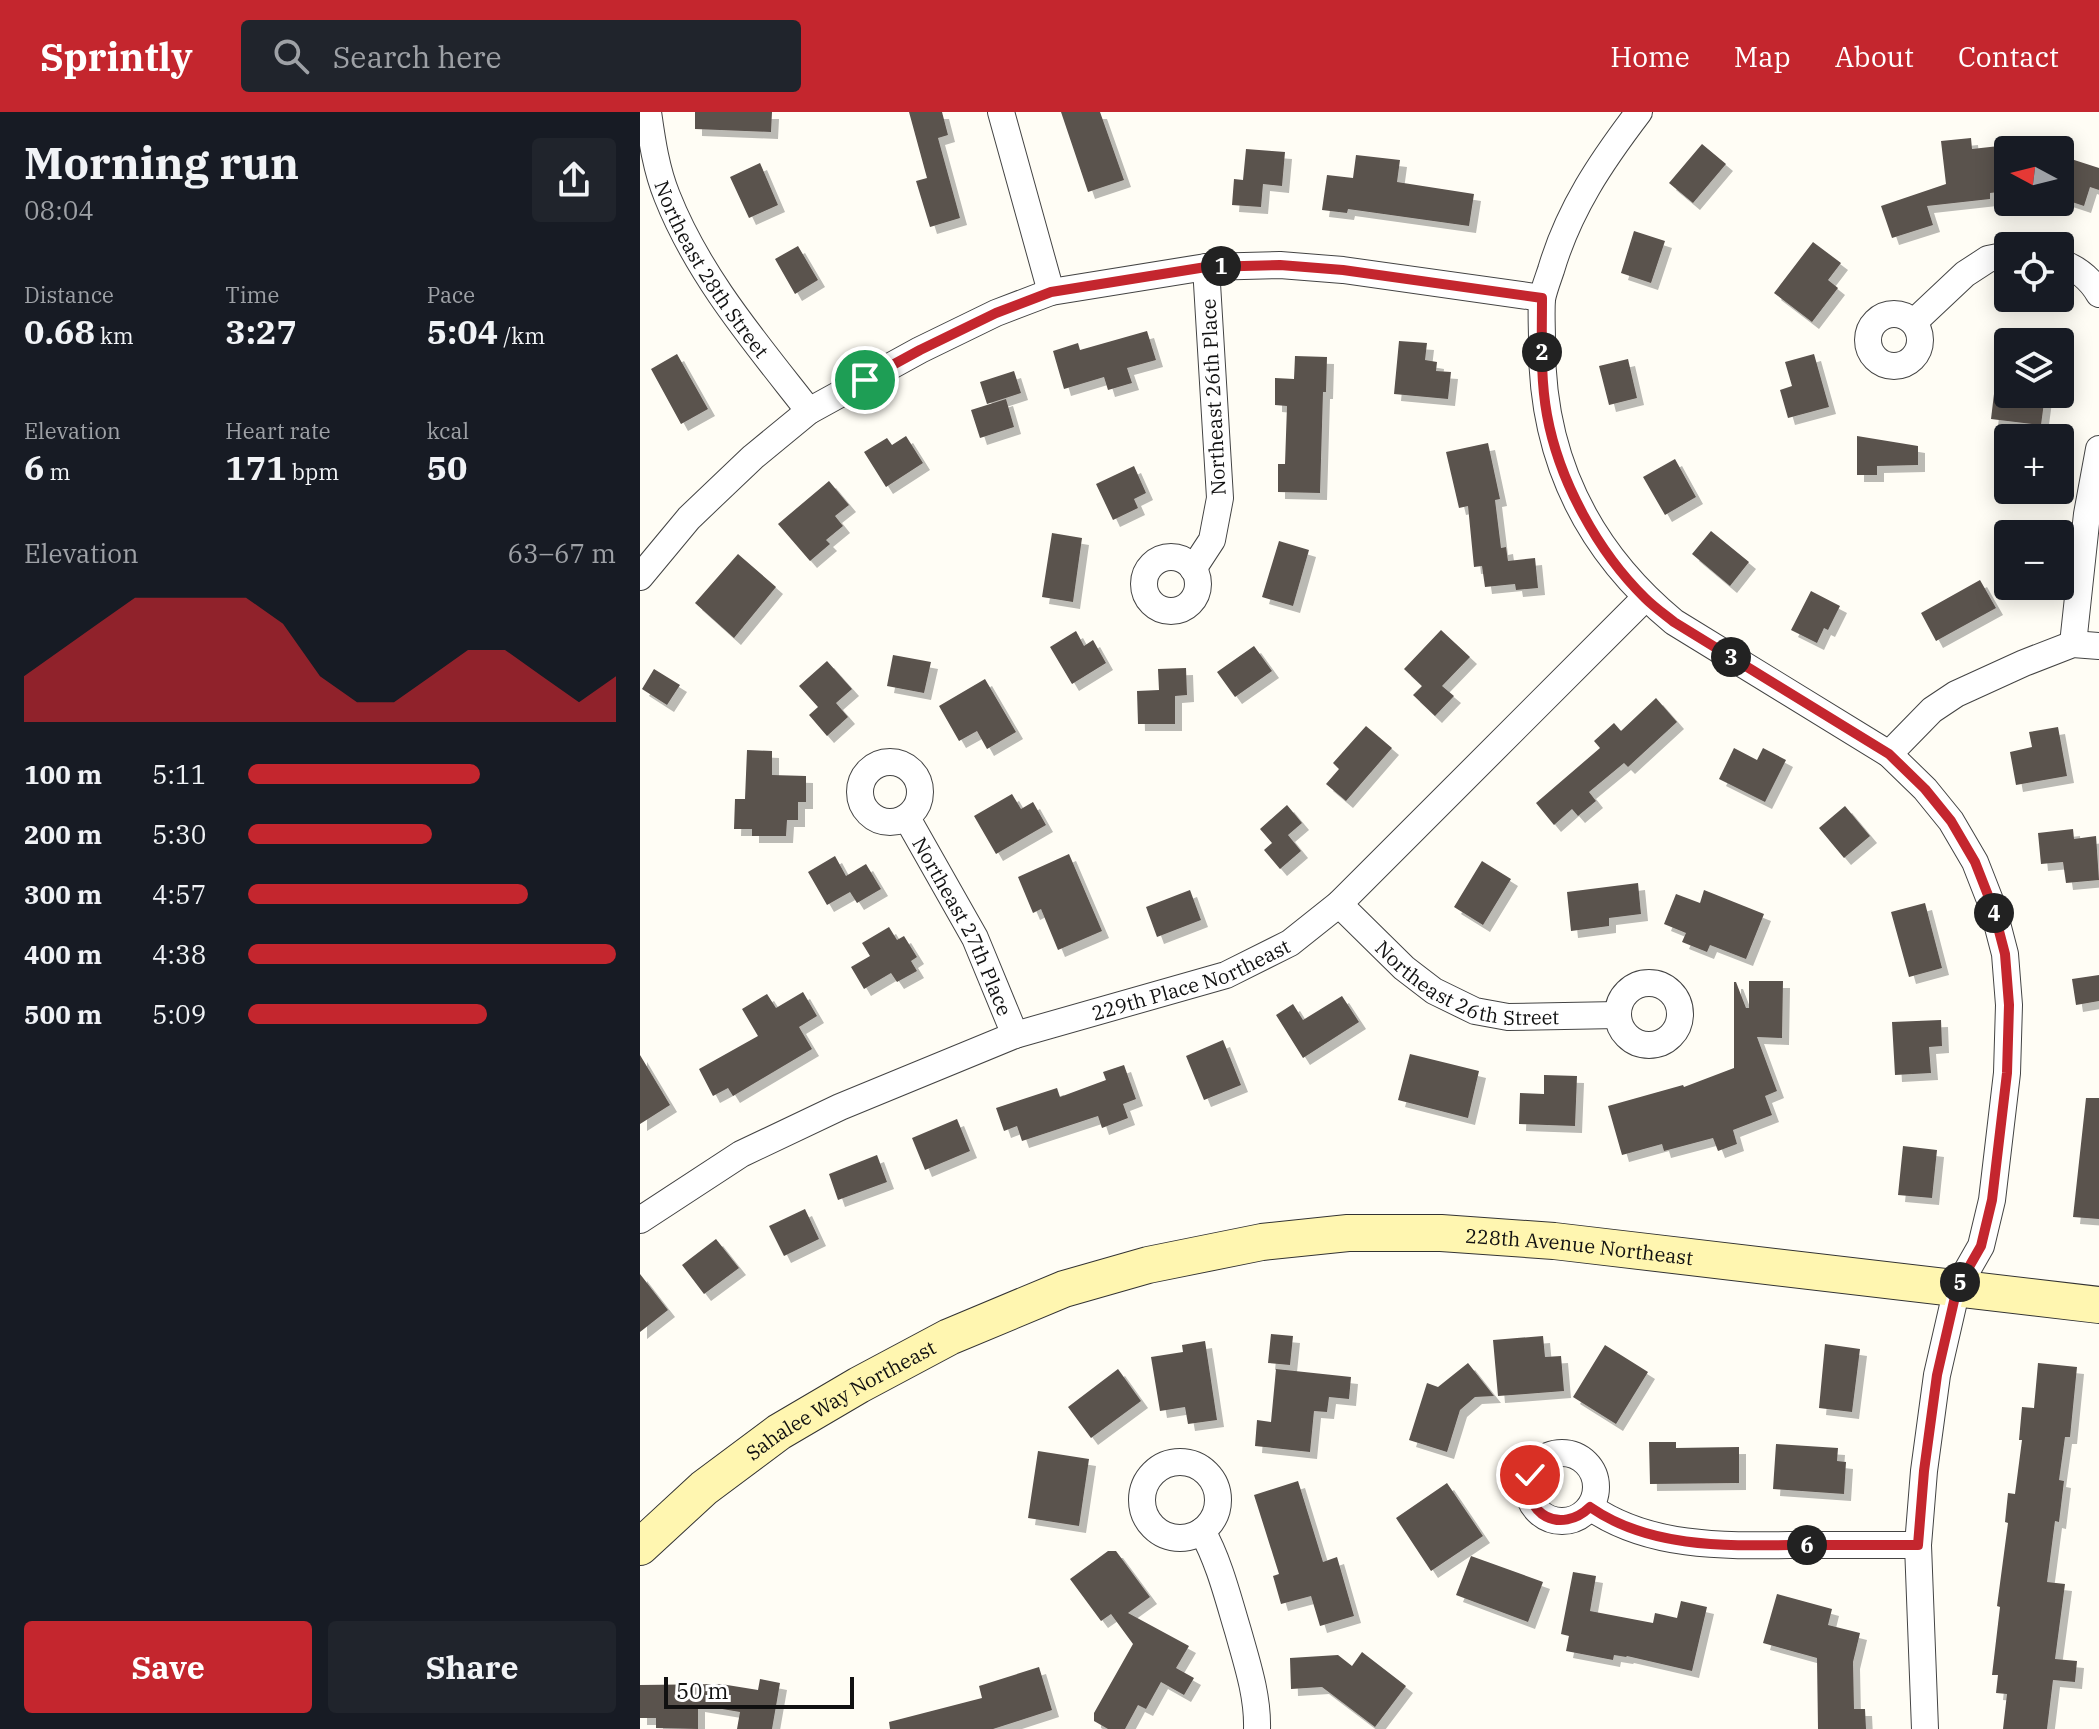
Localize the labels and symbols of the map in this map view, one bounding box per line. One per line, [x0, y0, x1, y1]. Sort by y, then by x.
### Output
north arrow [1994, 136, 2074, 216]
street label: Northeast 28th Street [649, 177, 775, 363]
pin: 1 [1201, 246, 1241, 286]
street label: Northeast 26th Place [1194, 298, 1232, 496]
pin: 2 [1522, 332, 1562, 372]
pin [831, 346, 899, 414]
pin: 3 [1711, 637, 1751, 677]
street label: Northeast 27th Place [907, 832, 1019, 1019]
pin: 4 [1974, 893, 2014, 933]
street label: 229th Place Northeast [1088, 932, 1294, 1026]
street label: Northeast 26th Street [1370, 934, 1560, 1031]
street label: 228th Avenue Northeast [1464, 1221, 1695, 1271]
pin: 5 [1940, 1262, 1980, 1302]
street label: Sahalee Way Northeast [740, 1333, 940, 1466]
pin [1496, 1441, 1564, 1509]
pin: 6 [1787, 1525, 1827, 1565]
scale bar [664, 1673, 854, 1709]

